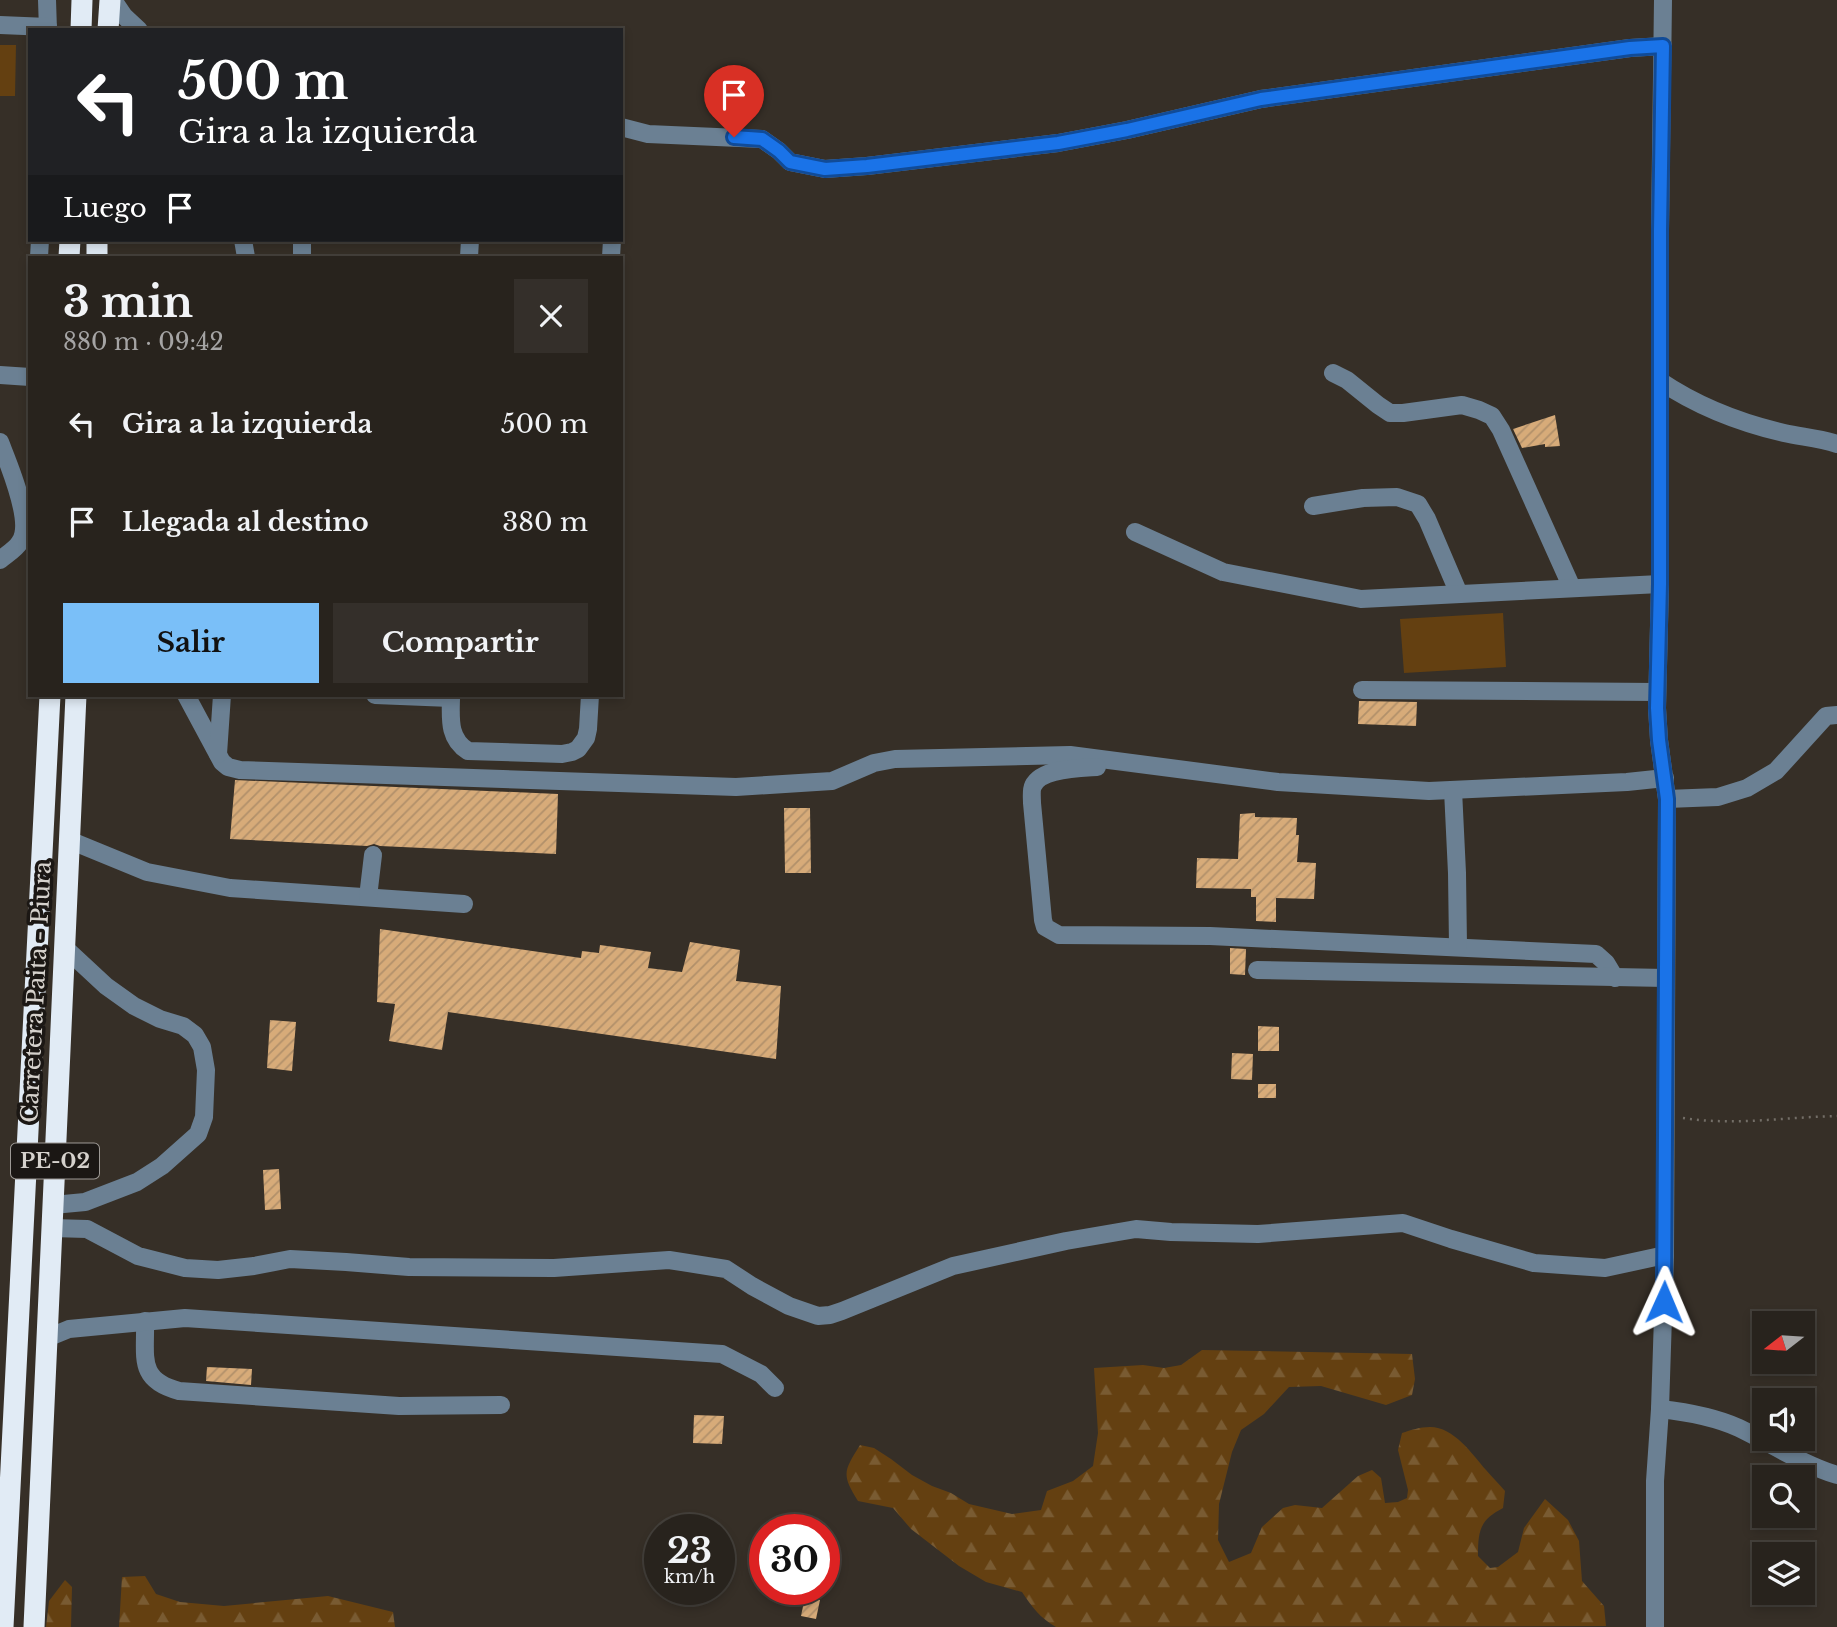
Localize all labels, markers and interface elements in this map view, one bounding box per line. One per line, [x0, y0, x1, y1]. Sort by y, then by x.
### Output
text: 500 m [178, 51, 348, 112]
icon: left [63, 56, 154, 147]
pin [704, 65, 764, 137]
icon: arrive [715, 76, 753, 114]
text: Gira a la izquierda [178, 112, 477, 152]
icon: arrive [161, 189, 199, 227]
text: Luego [63, 192, 147, 224]
text: 3 min [63, 276, 193, 328]
button: close [514, 279, 588, 353]
text: 880 m · 09:42 [63, 328, 224, 356]
icon: left [63, 405, 101, 443]
text: Gira a la izquierda [122, 408, 372, 440]
text: 500 m [501, 408, 588, 440]
icon: arrive [63, 503, 101, 541]
text: Llegada al destino [122, 506, 369, 538]
text: 380 m [502, 506, 588, 538]
button: Salir [63, 603, 319, 683]
button: Compartir [333, 603, 588, 683]
street label: Carretera Paita - Piura [15, 860, 57, 1124]
road number: PE-02 [11, 1144, 99, 1178]
position arrow [1627, 1265, 1701, 1339]
north arrow [1752, 1311, 1815, 1374]
map controls [1752, 1311, 1815, 1605]
button: sound [1752, 1388, 1815, 1451]
button: search [1752, 1465, 1815, 1528]
speed limit sign: 30 [749, 1514, 840, 1605]
text: 23 [667, 1529, 712, 1572]
button: layers [1752, 1542, 1815, 1605]
text: km/h [664, 1566, 715, 1588]

